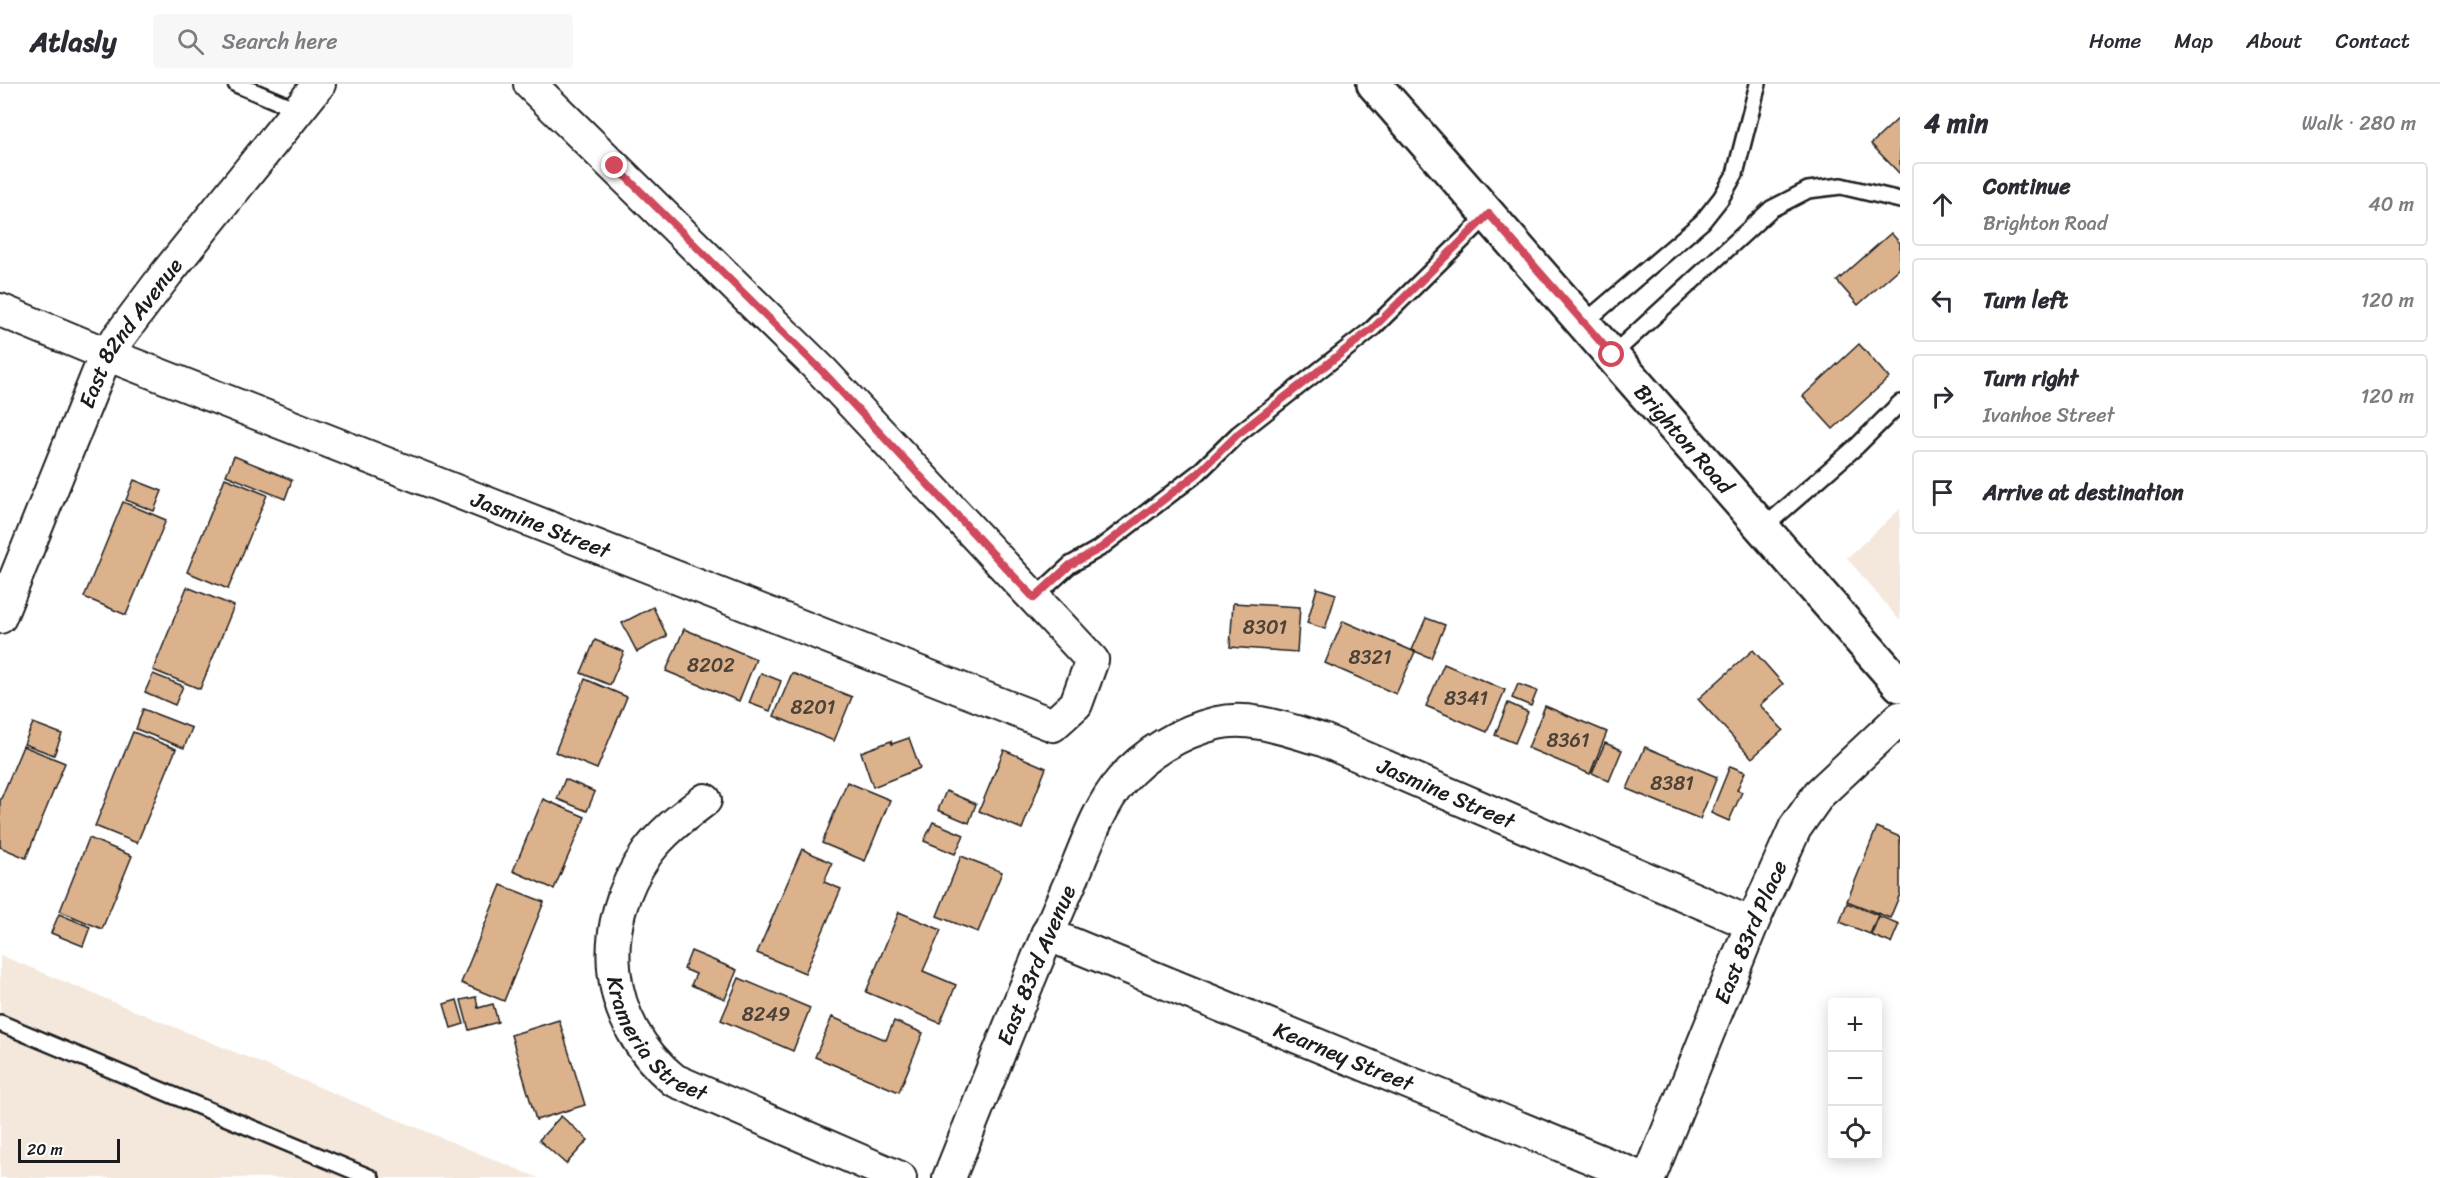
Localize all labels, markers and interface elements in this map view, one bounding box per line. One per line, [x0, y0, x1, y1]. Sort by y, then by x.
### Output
search box [153, 14, 573, 68]
text: Atlasly [30, 17, 117, 66]
text: Search here [222, 22, 338, 61]
text: Home [2089, 22, 2141, 60]
text: Map [2174, 22, 2213, 60]
text: About [2246, 22, 2303, 60]
text: Contact [2336, 22, 2410, 60]
icon: search [174, 25, 207, 58]
text: 4 min [1924, 100, 1988, 146]
text: Walk · 280 m [2302, 106, 2416, 141]
route end [601, 152, 627, 178]
text: Continue [1983, 167, 2071, 206]
text: 40 m [2368, 187, 2414, 222]
icon: ahead [1926, 188, 1959, 221]
text: Brighton Road [1983, 206, 2107, 241]
street label: East 82nd Avenue [67, 248, 193, 414]
text: Turn left [1983, 281, 2068, 320]
text: 120 m [2361, 283, 2414, 318]
icon: left [1926, 284, 1959, 317]
route start [1598, 341, 1624, 367]
text: Turn right [1983, 359, 2078, 398]
street label: Brighton Road [1624, 374, 1745, 504]
text: 120 m [2361, 379, 2414, 414]
icon: right [1926, 380, 1959, 413]
text: Ivanhoe Street [1983, 398, 2115, 433]
text: Arrive at destination [1983, 473, 2184, 512]
icon: arrive [1926, 476, 1959, 509]
street label: Jasmine Street [464, 480, 617, 570]
house number: 8301 [1243, 610, 1287, 645]
house number: 8321 [1348, 640, 1392, 675]
house number: 8202 [687, 648, 735, 683]
house number: 8341 [1444, 681, 1488, 716]
house number: 8201 [791, 690, 835, 725]
house number: 8361 [1547, 723, 1589, 758]
street label: Jasmine Street [1370, 746, 1522, 841]
house number: 8381 [1650, 766, 1694, 801]
street label: East 83rd Place [1703, 854, 1798, 1010]
street label: East 83rd Avenue [985, 878, 1087, 1051]
street label: Krameria Street [595, 973, 715, 1113]
house number: 8249 [742, 997, 790, 1032]
map controls [1828, 998, 1882, 1160]
button: + [1828, 998, 1882, 1052]
street label: Kearney Street [1268, 1010, 1421, 1103]
button: − [1828, 1052, 1882, 1106]
button: locate [1828, 1106, 1882, 1160]
text: 20 m [27, 1135, 63, 1164]
scale bar [18, 1136, 120, 1164]

